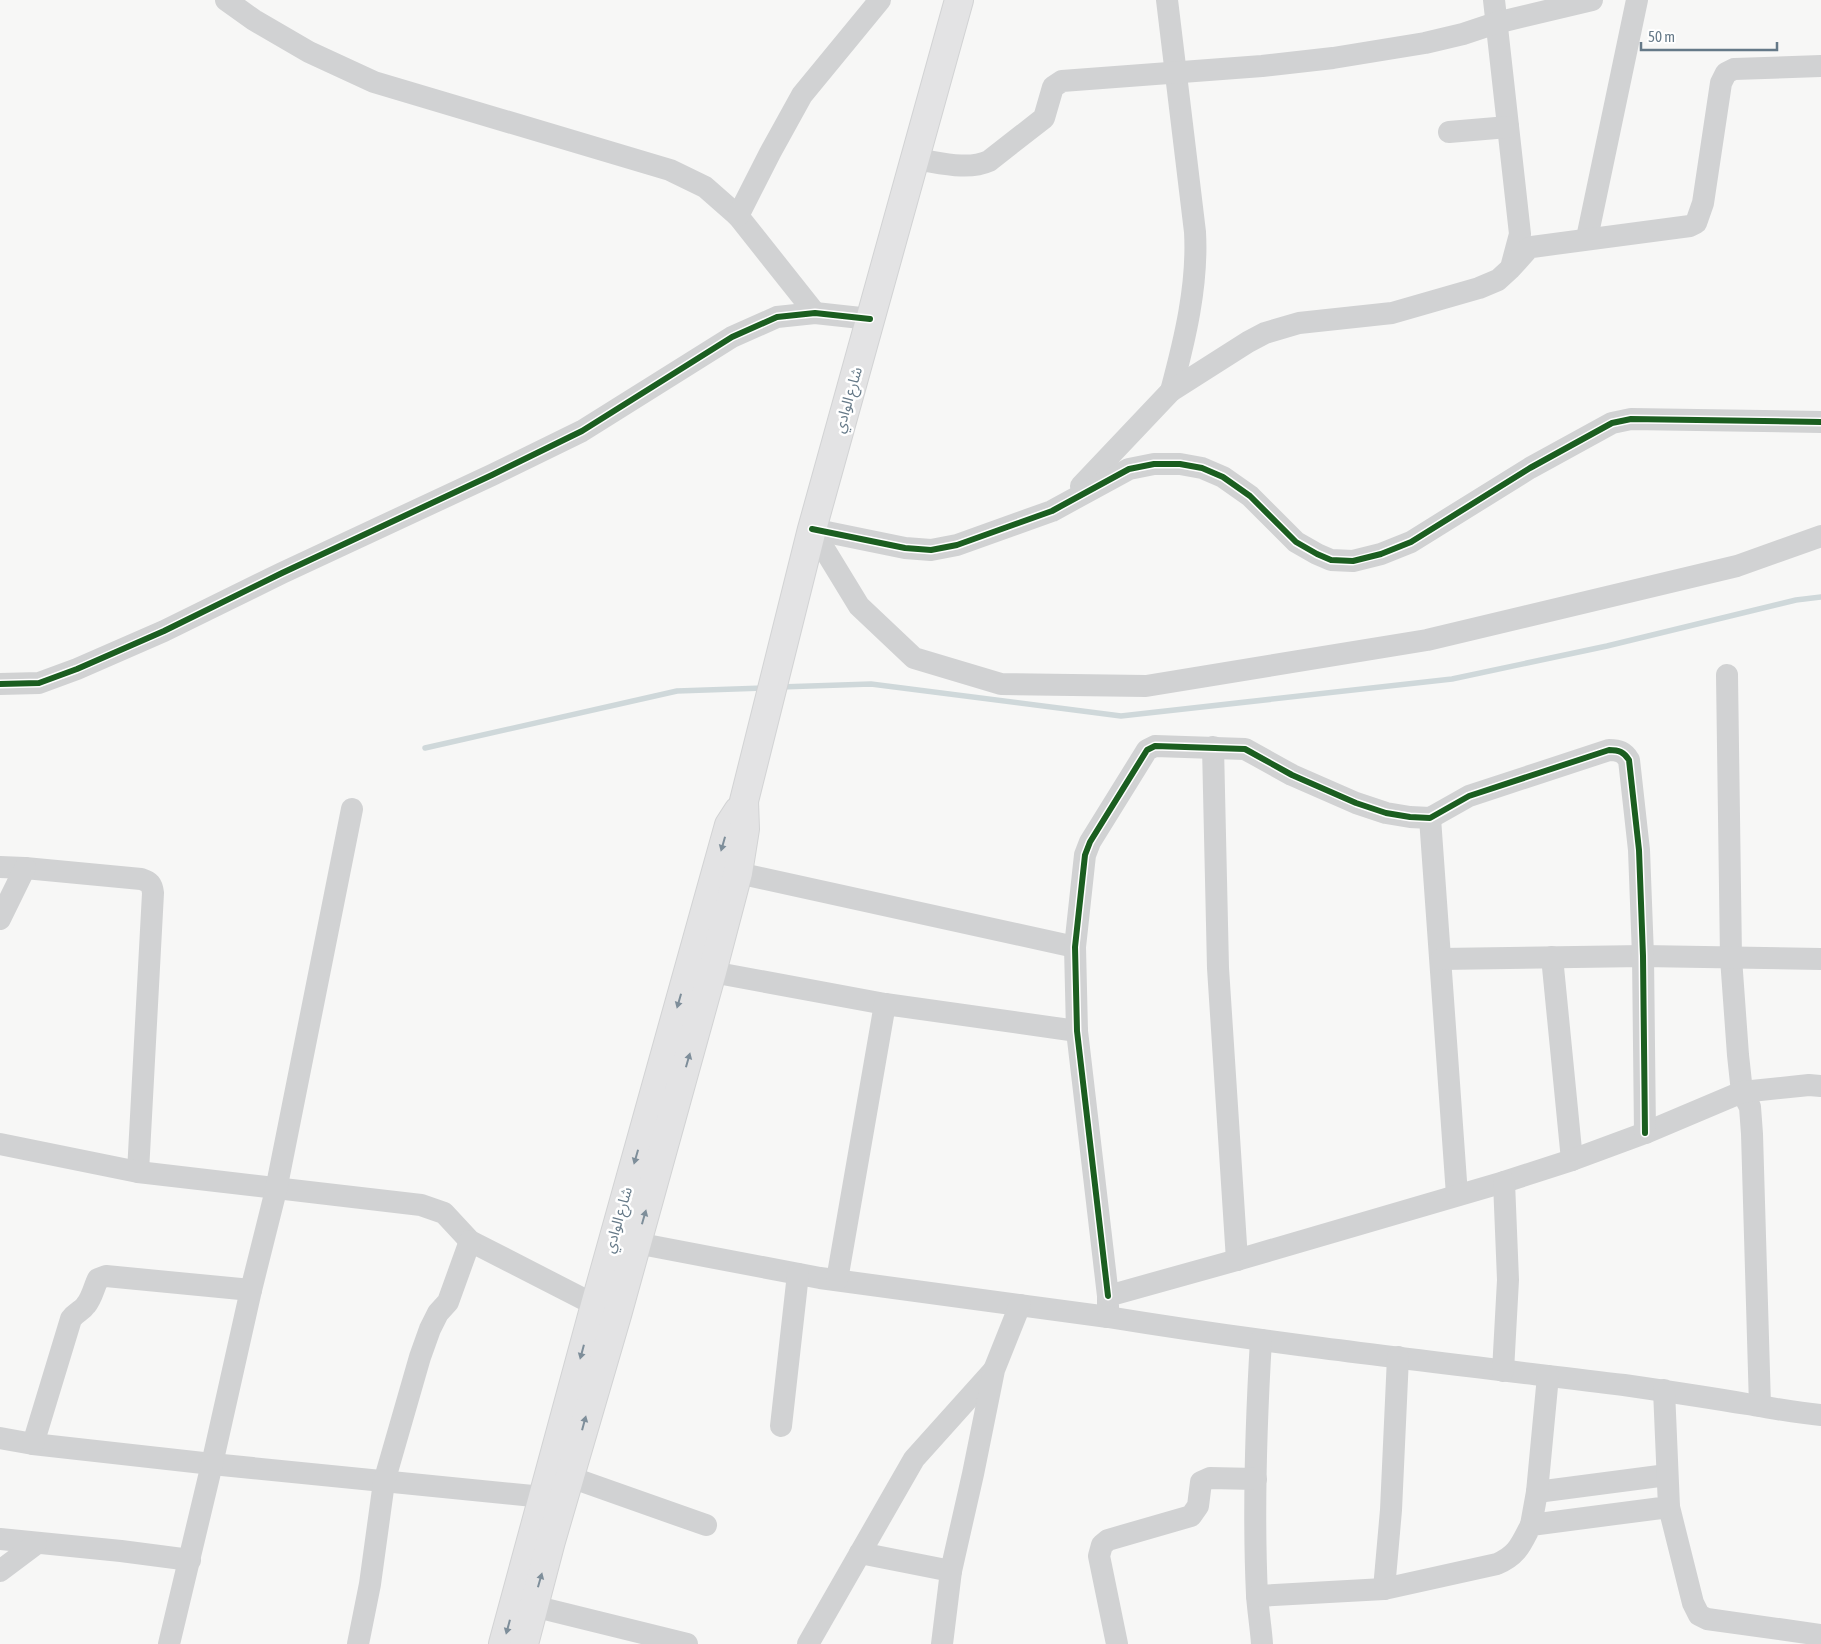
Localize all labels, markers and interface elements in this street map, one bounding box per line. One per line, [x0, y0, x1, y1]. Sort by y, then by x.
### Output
scale bar [1641, 20, 1777, 52]
text: 50 m [1648, 28, 1675, 45]
street label: شارع الوادي [830, 365, 869, 436]
one-way arrow [719, 837, 727, 852]
one-way arrow [675, 993, 683, 1008]
one-way arrow [684, 1053, 692, 1068]
one-way arrow [631, 1150, 639, 1165]
street label: شارع الوادي [600, 1185, 639, 1256]
one-way arrow [640, 1209, 648, 1224]
one-way arrow [578, 1344, 586, 1359]
one-way arrow [581, 1416, 589, 1431]
one-way arrow [536, 1572, 544, 1587]
one-way arrow [503, 1619, 511, 1634]

